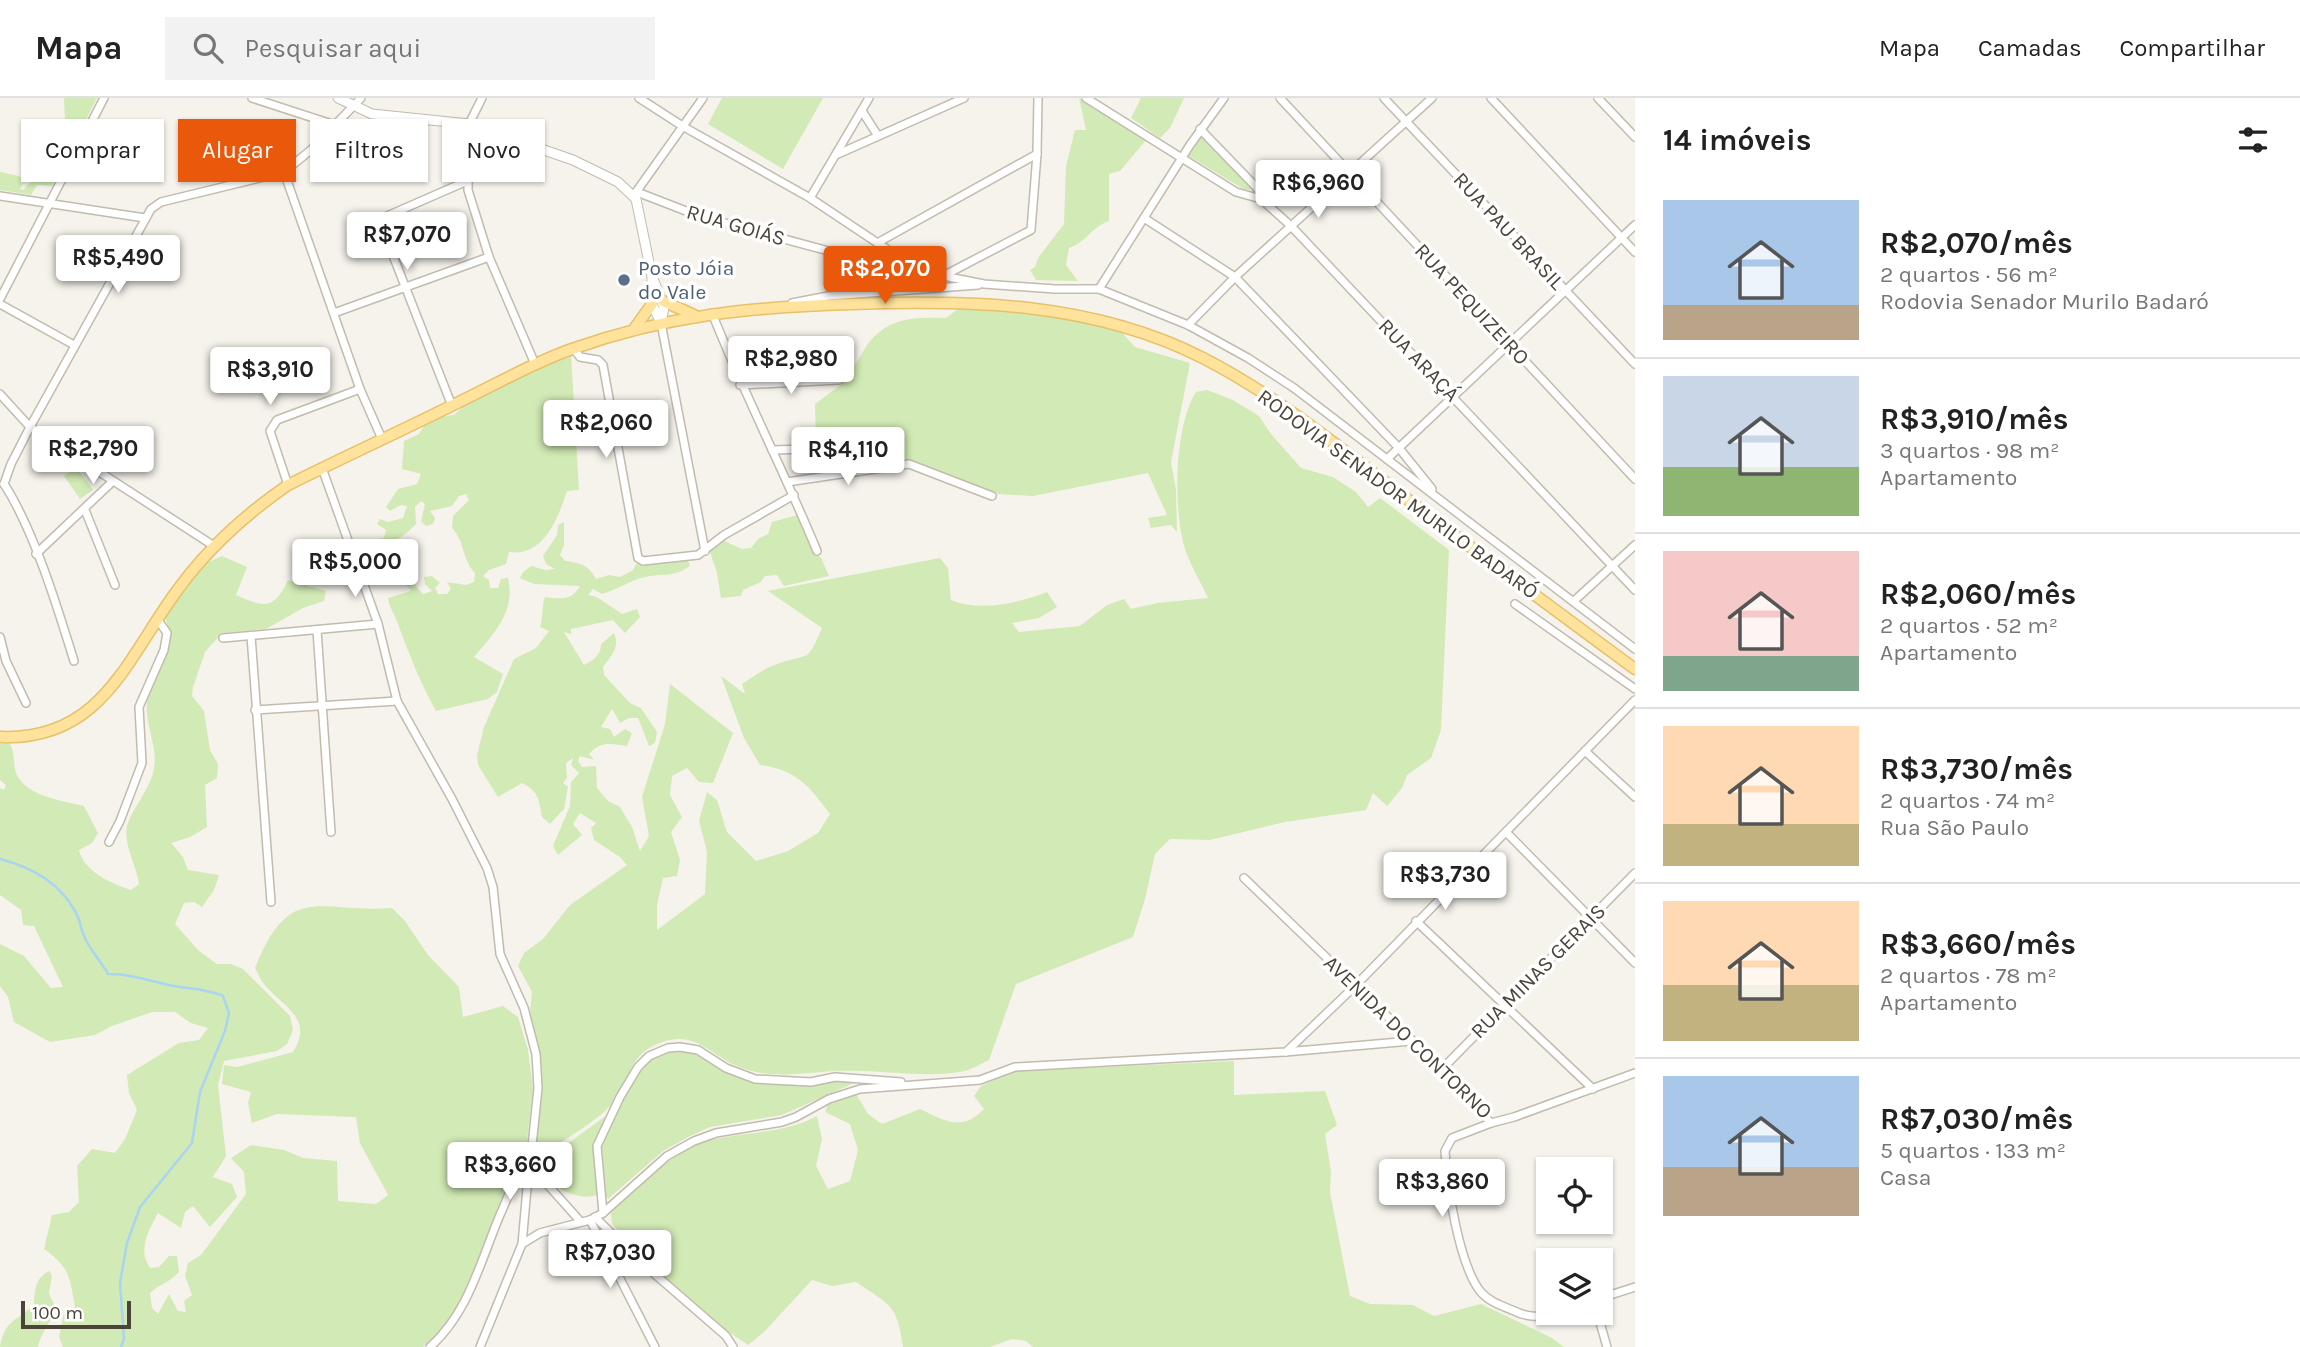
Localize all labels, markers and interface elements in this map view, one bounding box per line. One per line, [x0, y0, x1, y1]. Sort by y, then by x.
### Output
search box [165, 17, 655, 80]
text: Mapa [35, 29, 123, 67]
icon: search [189, 29, 227, 67]
text: Pesquisar aqui [245, 33, 421, 64]
text: Mapa [1879, 34, 1940, 62]
text: Camadas [1978, 34, 2082, 62]
text: Compartilhar [2120, 34, 2265, 62]
chip: Comprar [21, 119, 164, 182]
chip: Alugar [178, 119, 296, 182]
chip: Filtros [310, 119, 428, 182]
chip: Novo [442, 119, 545, 182]
icon: filters [2234, 121, 2272, 159]
text: 14 imóveis [1663, 122, 1812, 158]
pin: R$6,960 [1253, 160, 1383, 220]
street label: RUA PAU BRASIL [1449, 167, 1570, 295]
text: R$6,960 [1272, 169, 1364, 196]
street label: RUA GOIÁS [684, 199, 788, 251]
pin: R$7,070 [342, 212, 472, 272]
text: R$7,070 [363, 221, 451, 248]
text: R$2,070/mês [1880, 225, 2073, 261]
icon: home [1719, 228, 1803, 312]
pin: R$5,490 [53, 236, 183, 295]
street label: RUA PEQUIZEIRO [1410, 238, 1534, 370]
text: R$5,490 [72, 244, 164, 271]
pin: R$2,070 [820, 246, 950, 306]
text: R$2,070 [840, 255, 930, 282]
place label: Posto Jóia do Vale [638, 256, 734, 304]
text: 2 quartos · 56 m² [1880, 261, 2058, 288]
marker: Posto Jóia do Vale [616, 272, 632, 288]
text: Rodovia Senador Murilo Badaró [1880, 288, 2209, 315]
street label: RUA ARAÇÁ [1374, 314, 1464, 406]
pin: R$2,980 [726, 336, 856, 396]
text: R$2,980 [744, 345, 838, 372]
pin: R$3,910 [205, 348, 335, 407]
text: R$3,910 [226, 356, 314, 383]
street label: RODOVIA SENADOR MURILO BADARÓ [1253, 384, 1543, 604]
pin: R$2,060 [541, 400, 671, 460]
text: R$3,910/mês [1880, 401, 2069, 437]
icon: home [1719, 404, 1803, 488]
text: R$2,060 [559, 409, 653, 436]
pin: R$2,790 [28, 426, 158, 486]
pin: R$4,110 [783, 428, 913, 487]
text: R$2,790 [48, 435, 138, 462]
text: R$4,110 [807, 436, 889, 463]
text: 3 quartos · 98 m² [1880, 437, 2059, 464]
text: Apartamento [1880, 464, 2017, 491]
pin: R$5,000 [290, 540, 420, 599]
text: R$5,000 [308, 548, 402, 575]
text: R$2,060/mês [1880, 576, 2076, 612]
icon: home [1719, 579, 1803, 663]
text: 2 quartos · 52 m² [1880, 612, 2058, 639]
text: Apartamento [1880, 639, 2017, 666]
text: R$3,730/mês [1880, 751, 2073, 787]
icon: home [1719, 754, 1803, 838]
text: 2 quartos · 74 m² [1880, 787, 2055, 814]
text: Rua São Paulo [1880, 814, 2029, 841]
pin: R$3,730 [1380, 852, 1510, 912]
text: R$3,730 [1399, 861, 1491, 888]
street label: RUA MINAS GERAIS [1466, 899, 1610, 1043]
text: R$3,660/mês [1880, 926, 2076, 962]
icon: home [1719, 929, 1803, 1013]
street label: AVENIDA DO CONTORNO [1319, 950, 1497, 1124]
text: 2 quartos · 78 m² [1880, 962, 2057, 989]
text: Apartamento [1880, 989, 2017, 1016]
text: R$7,030/mês [1880, 1101, 2073, 1137]
icon: home [1719, 1104, 1803, 1188]
text: 5 quartos · 133 m² [1880, 1137, 2066, 1164]
pin: R$3,660 [445, 1142, 575, 1202]
text: R$3,660 [463, 1151, 557, 1178]
map controls [1536, 1157, 1613, 1325]
button: locate [1536, 1157, 1613, 1234]
pin: R$3,860 [1377, 1160, 1507, 1219]
text: Casa [1880, 1164, 1932, 1191]
text: R$3,860 [1395, 1168, 1489, 1195]
pin: R$7,030 [545, 1230, 675, 1290]
text: R$7,030 [564, 1239, 656, 1266]
button: layers [1536, 1248, 1613, 1325]
scale bar [21, 1298, 131, 1330]
text: 100 m [32, 1302, 83, 1324]

